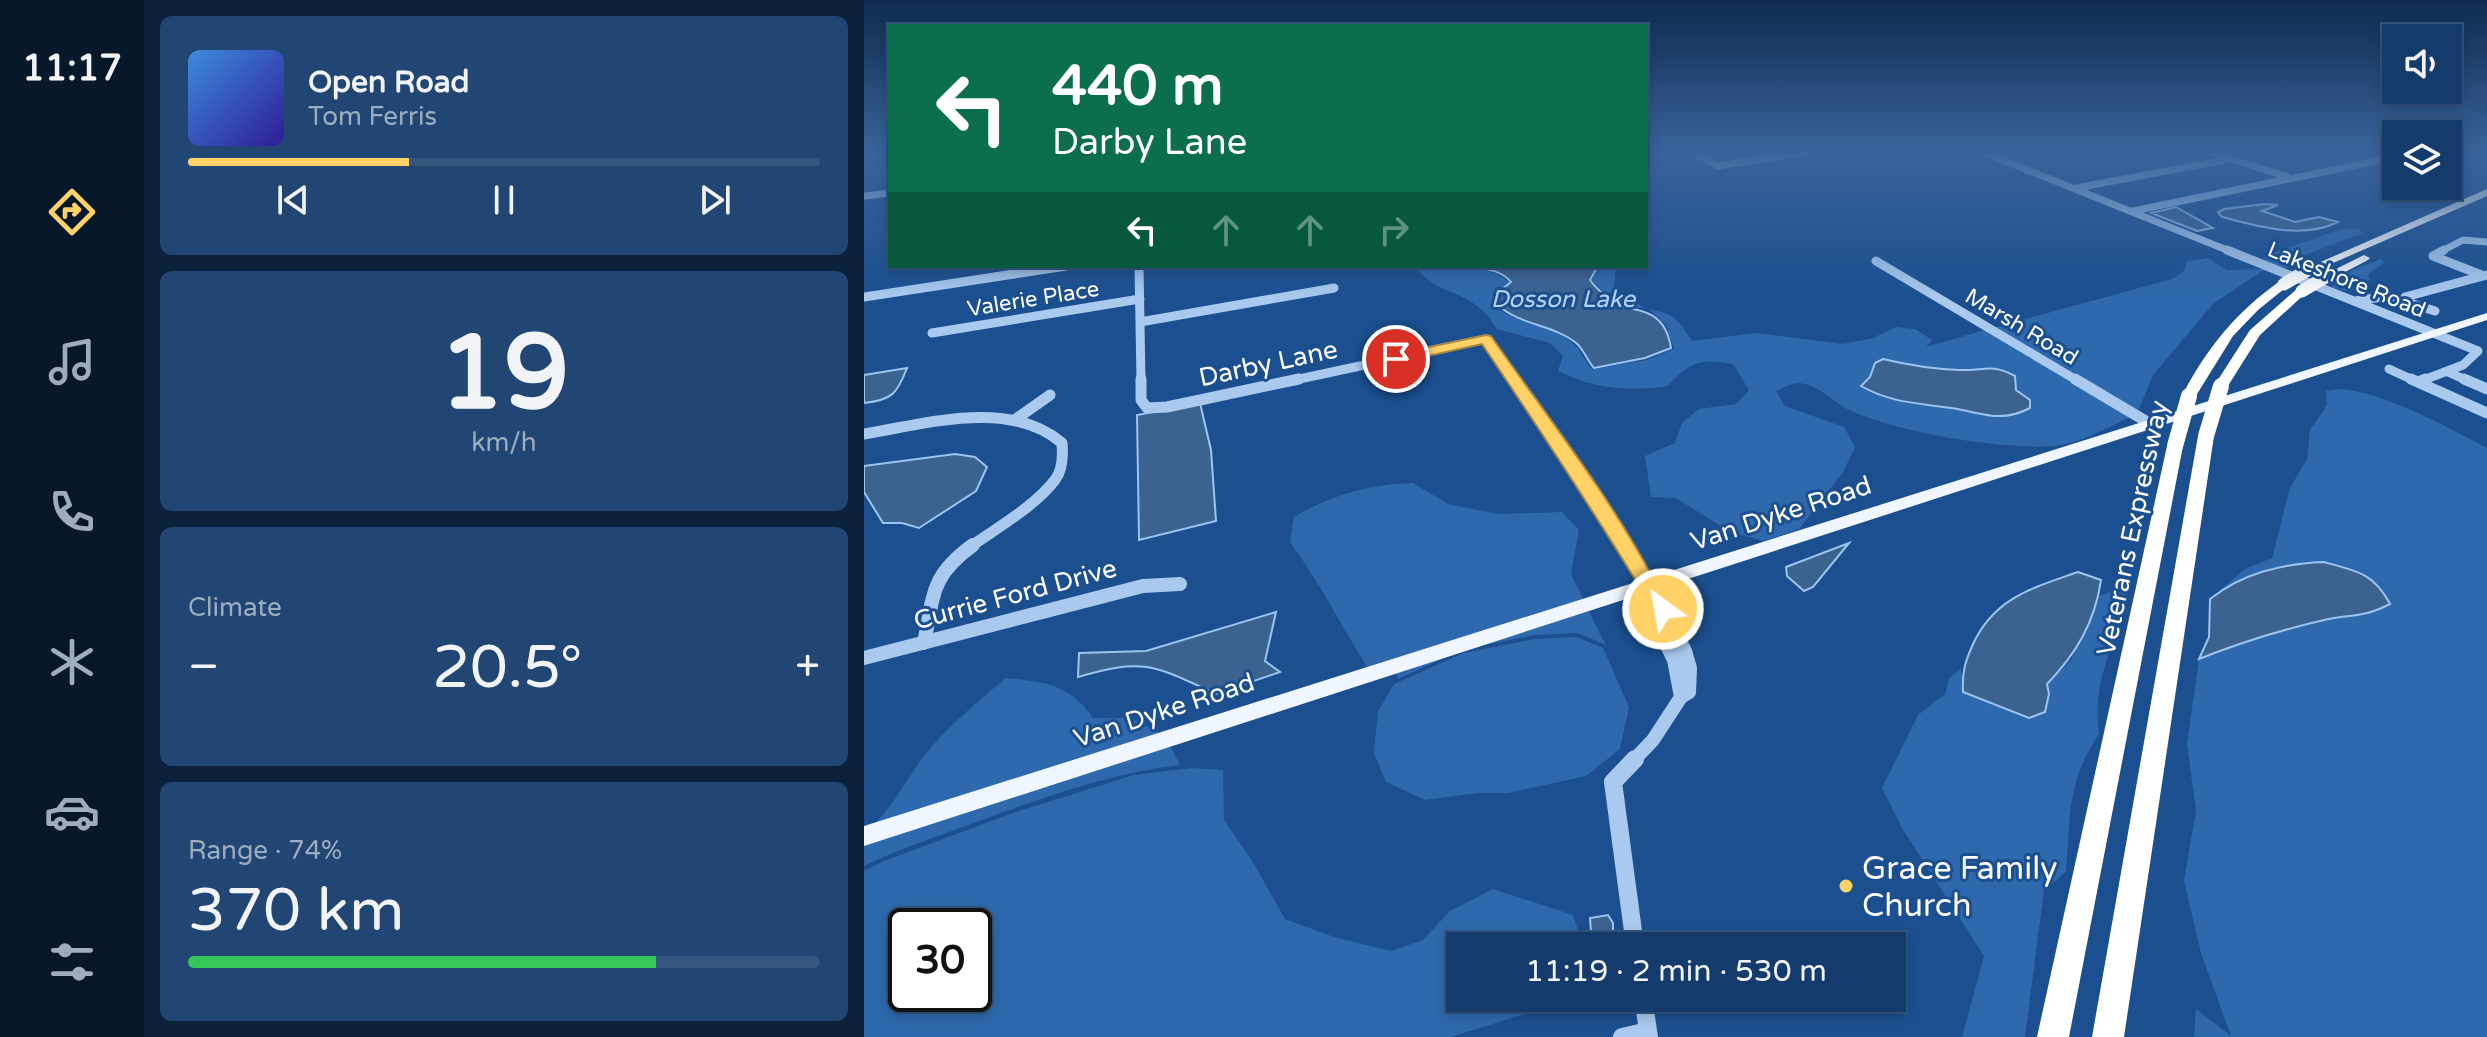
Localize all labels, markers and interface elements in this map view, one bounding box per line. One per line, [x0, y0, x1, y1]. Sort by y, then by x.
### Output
map controls [2382, 24, 2462, 200]
button: sound [2382, 24, 2462, 104]
text: 11:17 [22, 47, 122, 90]
text: 440 m [1052, 53, 1223, 120]
icon: left [920, 56, 1024, 160]
text: Open Road [308, 64, 469, 101]
text: Tom Ferris [308, 101, 437, 132]
button: layers [2382, 120, 2462, 200]
text: Darby Lane [1052, 121, 1247, 164]
icon: previous [271, 178, 315, 222]
icon: pause [482, 178, 526, 222]
icon: next [693, 178, 737, 222]
icon: directions [44, 184, 100, 240]
icon: left [1120, 208, 1164, 252]
icon: ahead [1204, 208, 1248, 252]
icon: ahead [1288, 208, 1332, 252]
icon: right [1372, 208, 1416, 252]
street label: Lakeshore Road [2264, 236, 2429, 323]
street label: Valerie Place [965, 276, 1101, 322]
street label: Marsh Road [1960, 283, 2083, 371]
water label: Dosson Lake [1491, 285, 1637, 314]
text: 19 [439, 312, 569, 437]
pin [1362, 325, 1430, 393]
icon: music [44, 334, 100, 390]
street label: Darby Lane [1196, 334, 1340, 393]
icon: arrive [1374, 337, 1418, 381]
street label: Veterans Expressway [2090, 397, 2175, 659]
text: km/h [471, 427, 537, 458]
street label: Van Dyke Road [1687, 470, 1875, 557]
icon: phone [44, 484, 100, 540]
street label: Currie Ford Drive [910, 552, 1120, 636]
position arrow [1621, 567, 1705, 651]
text: Climate [188, 592, 282, 623]
text: 20.5° [432, 632, 582, 704]
icon: climate [44, 634, 100, 690]
text: − [188, 641, 219, 694]
text: + [795, 641, 820, 694]
street label: Van Dyke Road [1070, 667, 1258, 754]
icon: car [44, 784, 100, 840]
text: Range · 74% [188, 835, 342, 866]
place label: Grace Family Church [1862, 850, 2057, 925]
text: 370 km [188, 875, 404, 947]
marker: Grace Family Church [1837, 877, 1855, 895]
speed limit sign: 30 [888, 908, 992, 1012]
icon: filters [44, 934, 100, 990]
text: 11:19 · 2 min · 530 m [1525, 953, 1827, 990]

